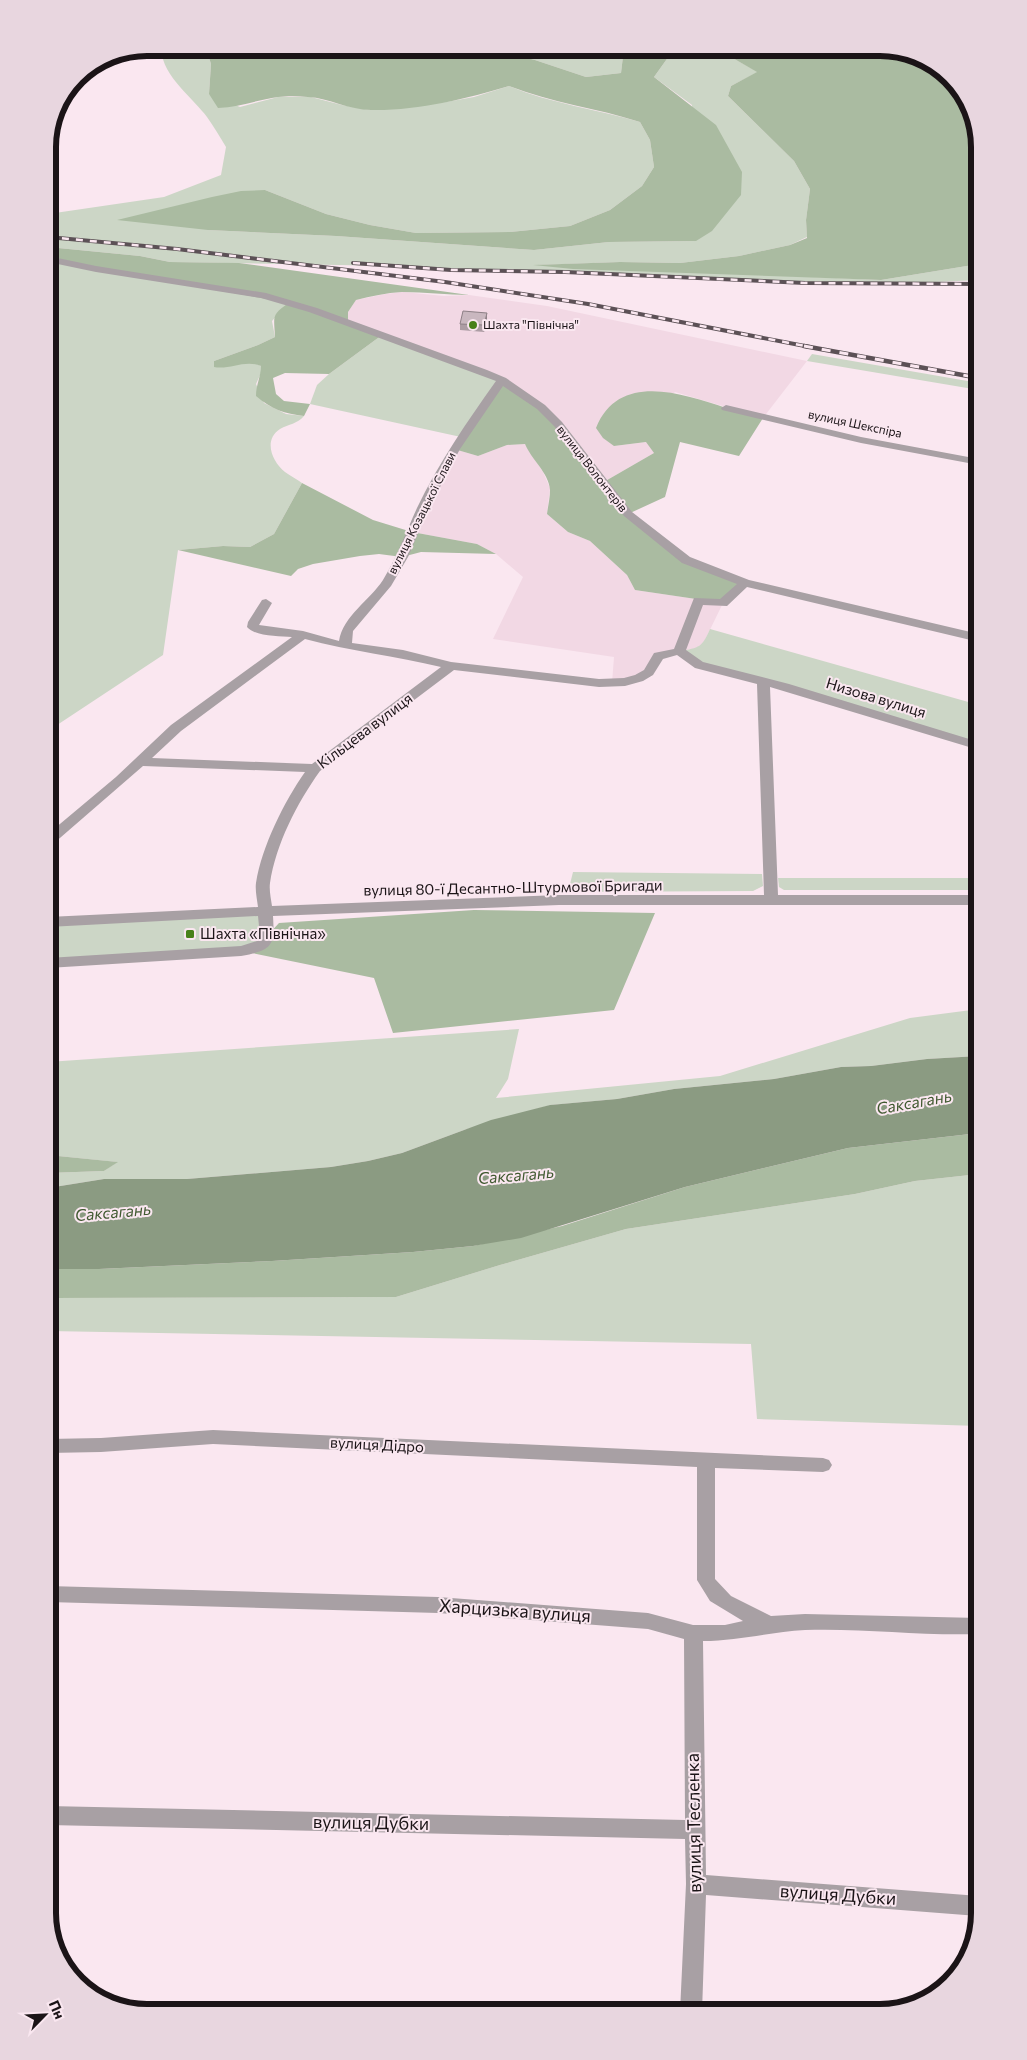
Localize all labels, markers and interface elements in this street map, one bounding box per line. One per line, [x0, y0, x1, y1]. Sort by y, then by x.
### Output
place label: Шахта "Північна" [483, 317, 579, 331]
marker: Шахта "Північна" [467, 319, 479, 331]
street label: вулиця Шекспіра [807, 406, 903, 440]
street label: вулиця Волонтерів [555, 422, 631, 514]
street label: вулиця Козацької Слави [384, 449, 458, 576]
street label: Низова вулиця [824, 673, 929, 721]
street label: Кільцева вулиця [313, 689, 416, 772]
street label: вулиця 80-ї Десантно-Штурмової Бригади [363, 875, 663, 899]
place label: Шахта «Північна» [200, 924, 326, 942]
marker: Шахта «Північна» [184, 928, 196, 940]
water label: Саксагань [875, 1086, 953, 1117]
water label: Саксагань [477, 1162, 555, 1187]
water label: Саксагань [74, 1199, 152, 1224]
street label: вулиця Дідро [330, 1433, 425, 1455]
street label: Харцизька вулиця [438, 1594, 592, 1626]
street label: вулиця Тесленка [681, 1753, 705, 1893]
street label: вулиця Дубки [313, 1810, 429, 1834]
street label: вулиця Дубки [779, 1879, 897, 1909]
north arrow [20, 1990, 70, 2040]
text: Пн [46, 1998, 69, 2021]

